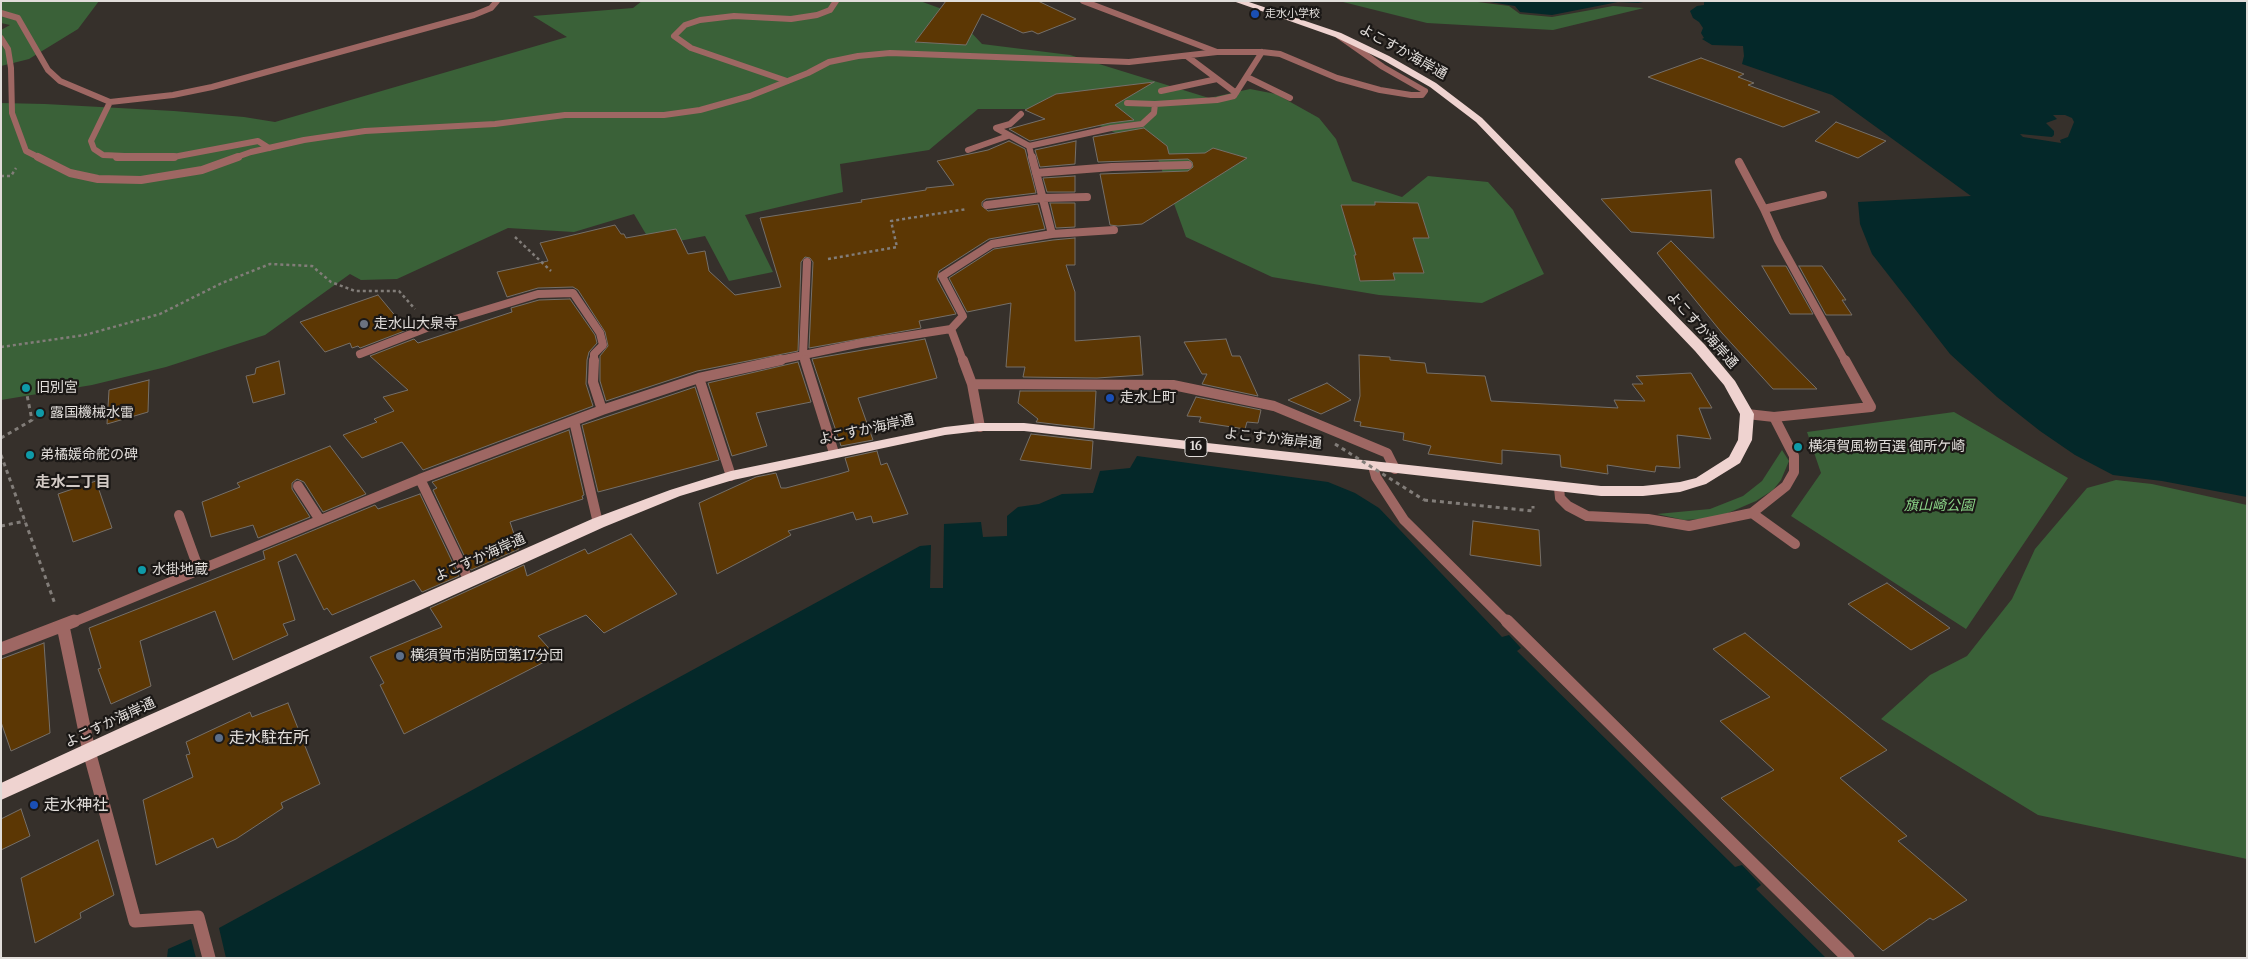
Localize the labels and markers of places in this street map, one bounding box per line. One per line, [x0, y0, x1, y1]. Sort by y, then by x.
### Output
place label: 走水小学校 [1265, 7, 1320, 21]
marker: 走水小学校 [1249, 8, 1261, 20]
place label: 走水山大泉寺 [374, 316, 458, 332]
marker: 走水山大泉寺 [358, 318, 370, 330]
place label: 旧別宮 [36, 380, 78, 396]
marker: 旧別宮 [20, 382, 32, 394]
place label: 走水上町 [1120, 390, 1176, 406]
marker: 走水上町 [1104, 392, 1116, 404]
place label: 露国機械水雷 [50, 405, 134, 421]
marker: 露国機械水雷 [34, 407, 46, 419]
place label: 横須賀風物百選 御所ケ崎 [1808, 439, 1965, 455]
marker: 横須賀風物百選 御所ケ崎 [1792, 441, 1804, 453]
place label: 弟橘媛命舵の碑 [40, 447, 138, 463]
marker: 弟橘媛命舵の碑 [24, 449, 36, 461]
place label: 水掛地蔵 [152, 562, 208, 578]
marker: 水掛地蔵 [136, 564, 148, 576]
place label: 横須賀市消防団第17分団 [410, 648, 564, 664]
marker: 横須賀市消防団第17分団 [394, 650, 406, 662]
place label: 走水駐在所 [229, 728, 309, 748]
marker: 走水駐在所 [213, 732, 225, 744]
place label: 走水神社 [44, 795, 108, 815]
marker: 走水神社 [28, 799, 40, 811]

